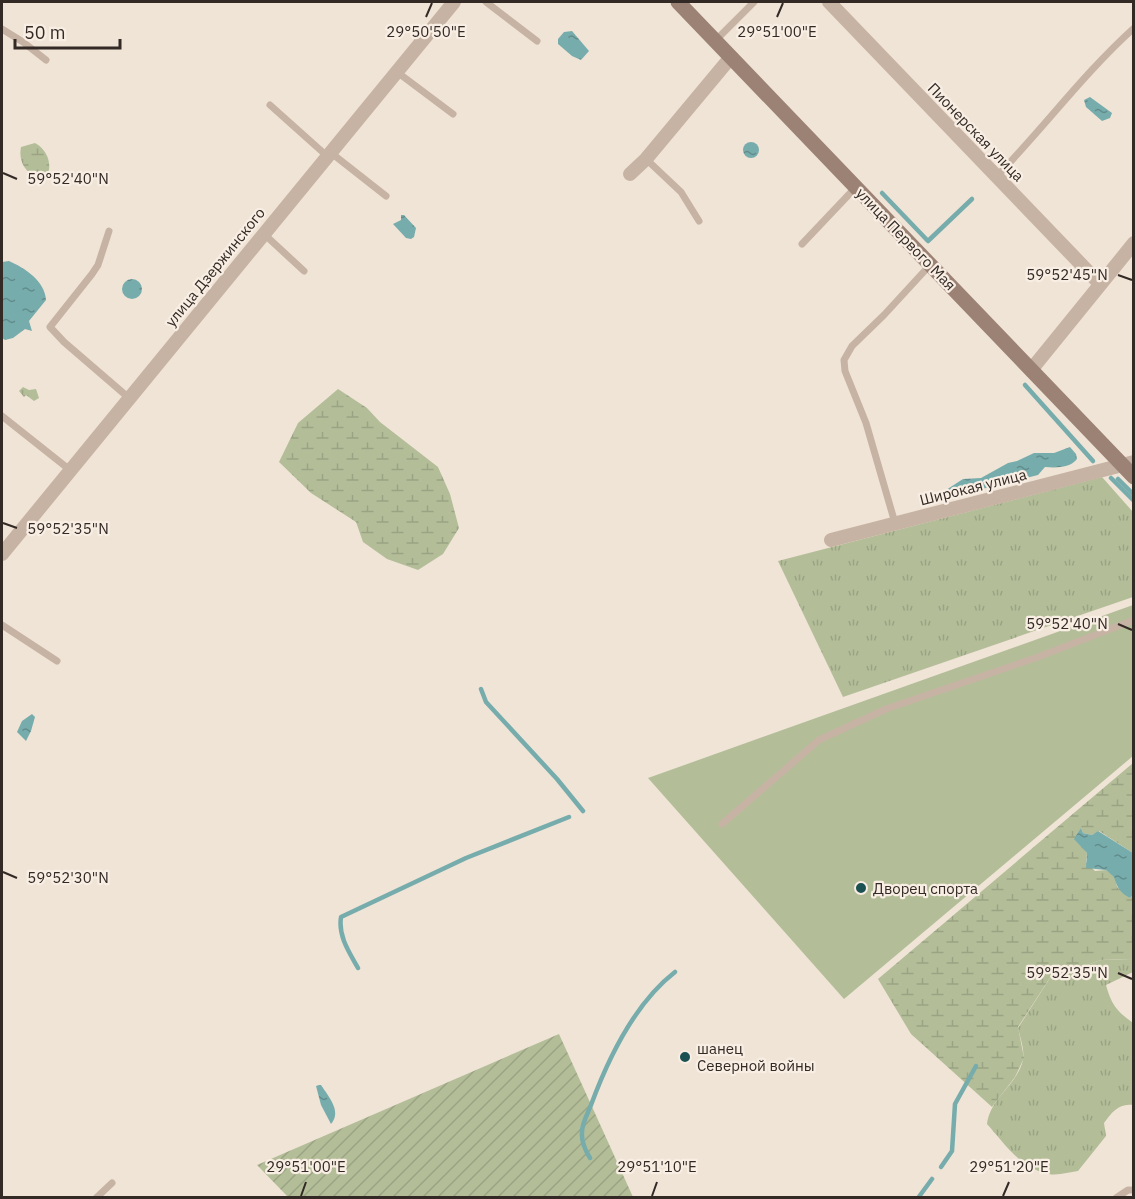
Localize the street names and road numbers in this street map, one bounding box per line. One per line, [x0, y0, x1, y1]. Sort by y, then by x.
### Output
street label: Пионерская улица [924, 79, 1028, 185]
street label: улица Первого Мая [852, 184, 960, 294]
street label: улица Дзержинского [161, 204, 269, 330]
street label: Широкая улица [918, 465, 1028, 509]

